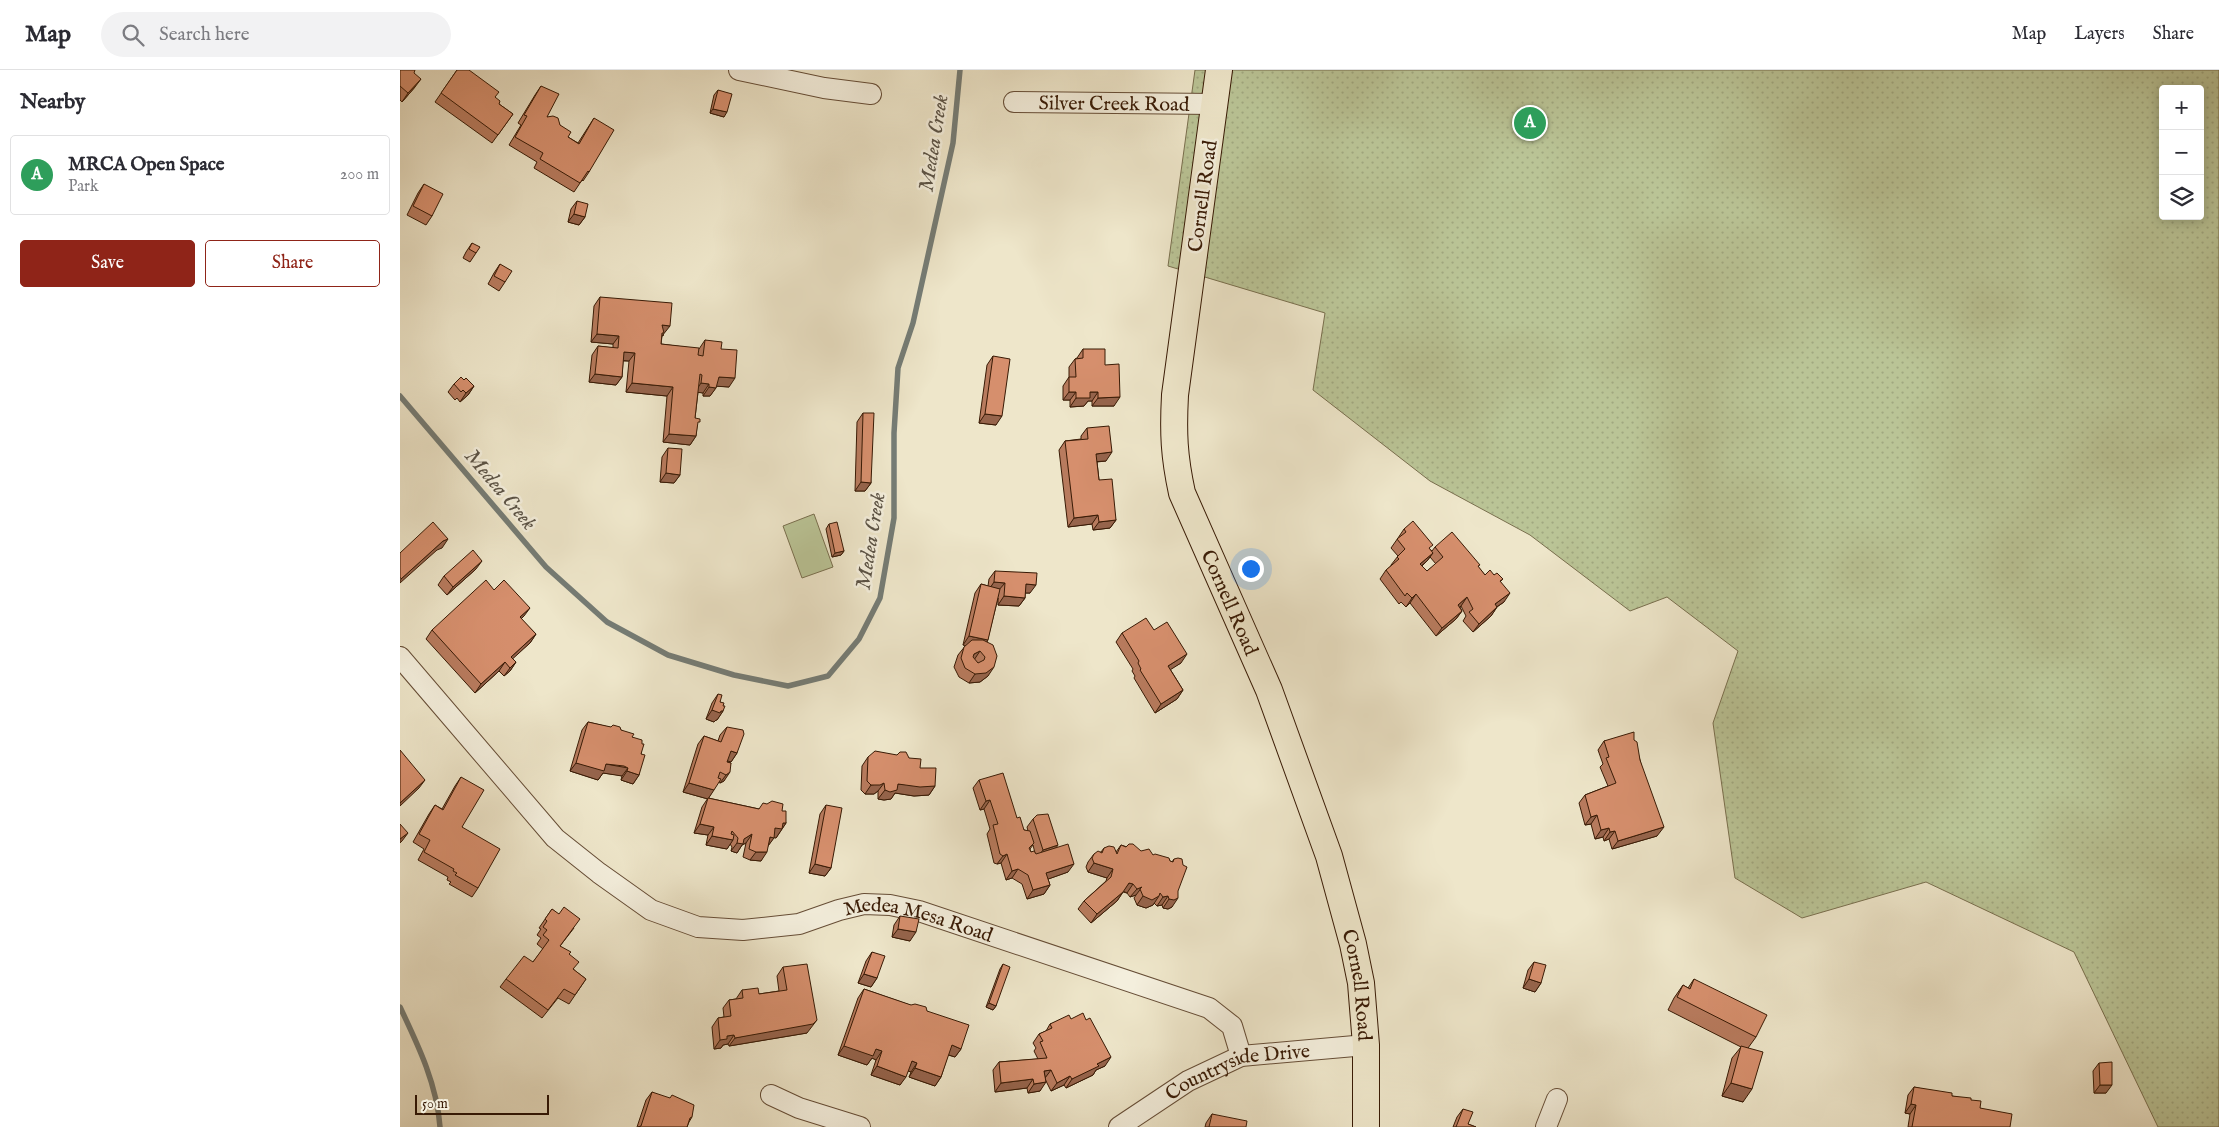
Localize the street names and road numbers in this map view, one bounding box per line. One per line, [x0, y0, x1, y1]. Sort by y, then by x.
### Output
street label: Silver Creek Road [1038, 91, 1190, 118]
street label: Cornell Road [1183, 138, 1224, 254]
street label: Cornell Road [1195, 546, 1263, 660]
street label: Medea Mesa Road [841, 893, 996, 949]
street label: Cornell Road [1336, 927, 1377, 1042]
street label: Countryside Drive [1161, 1039, 1311, 1107]

